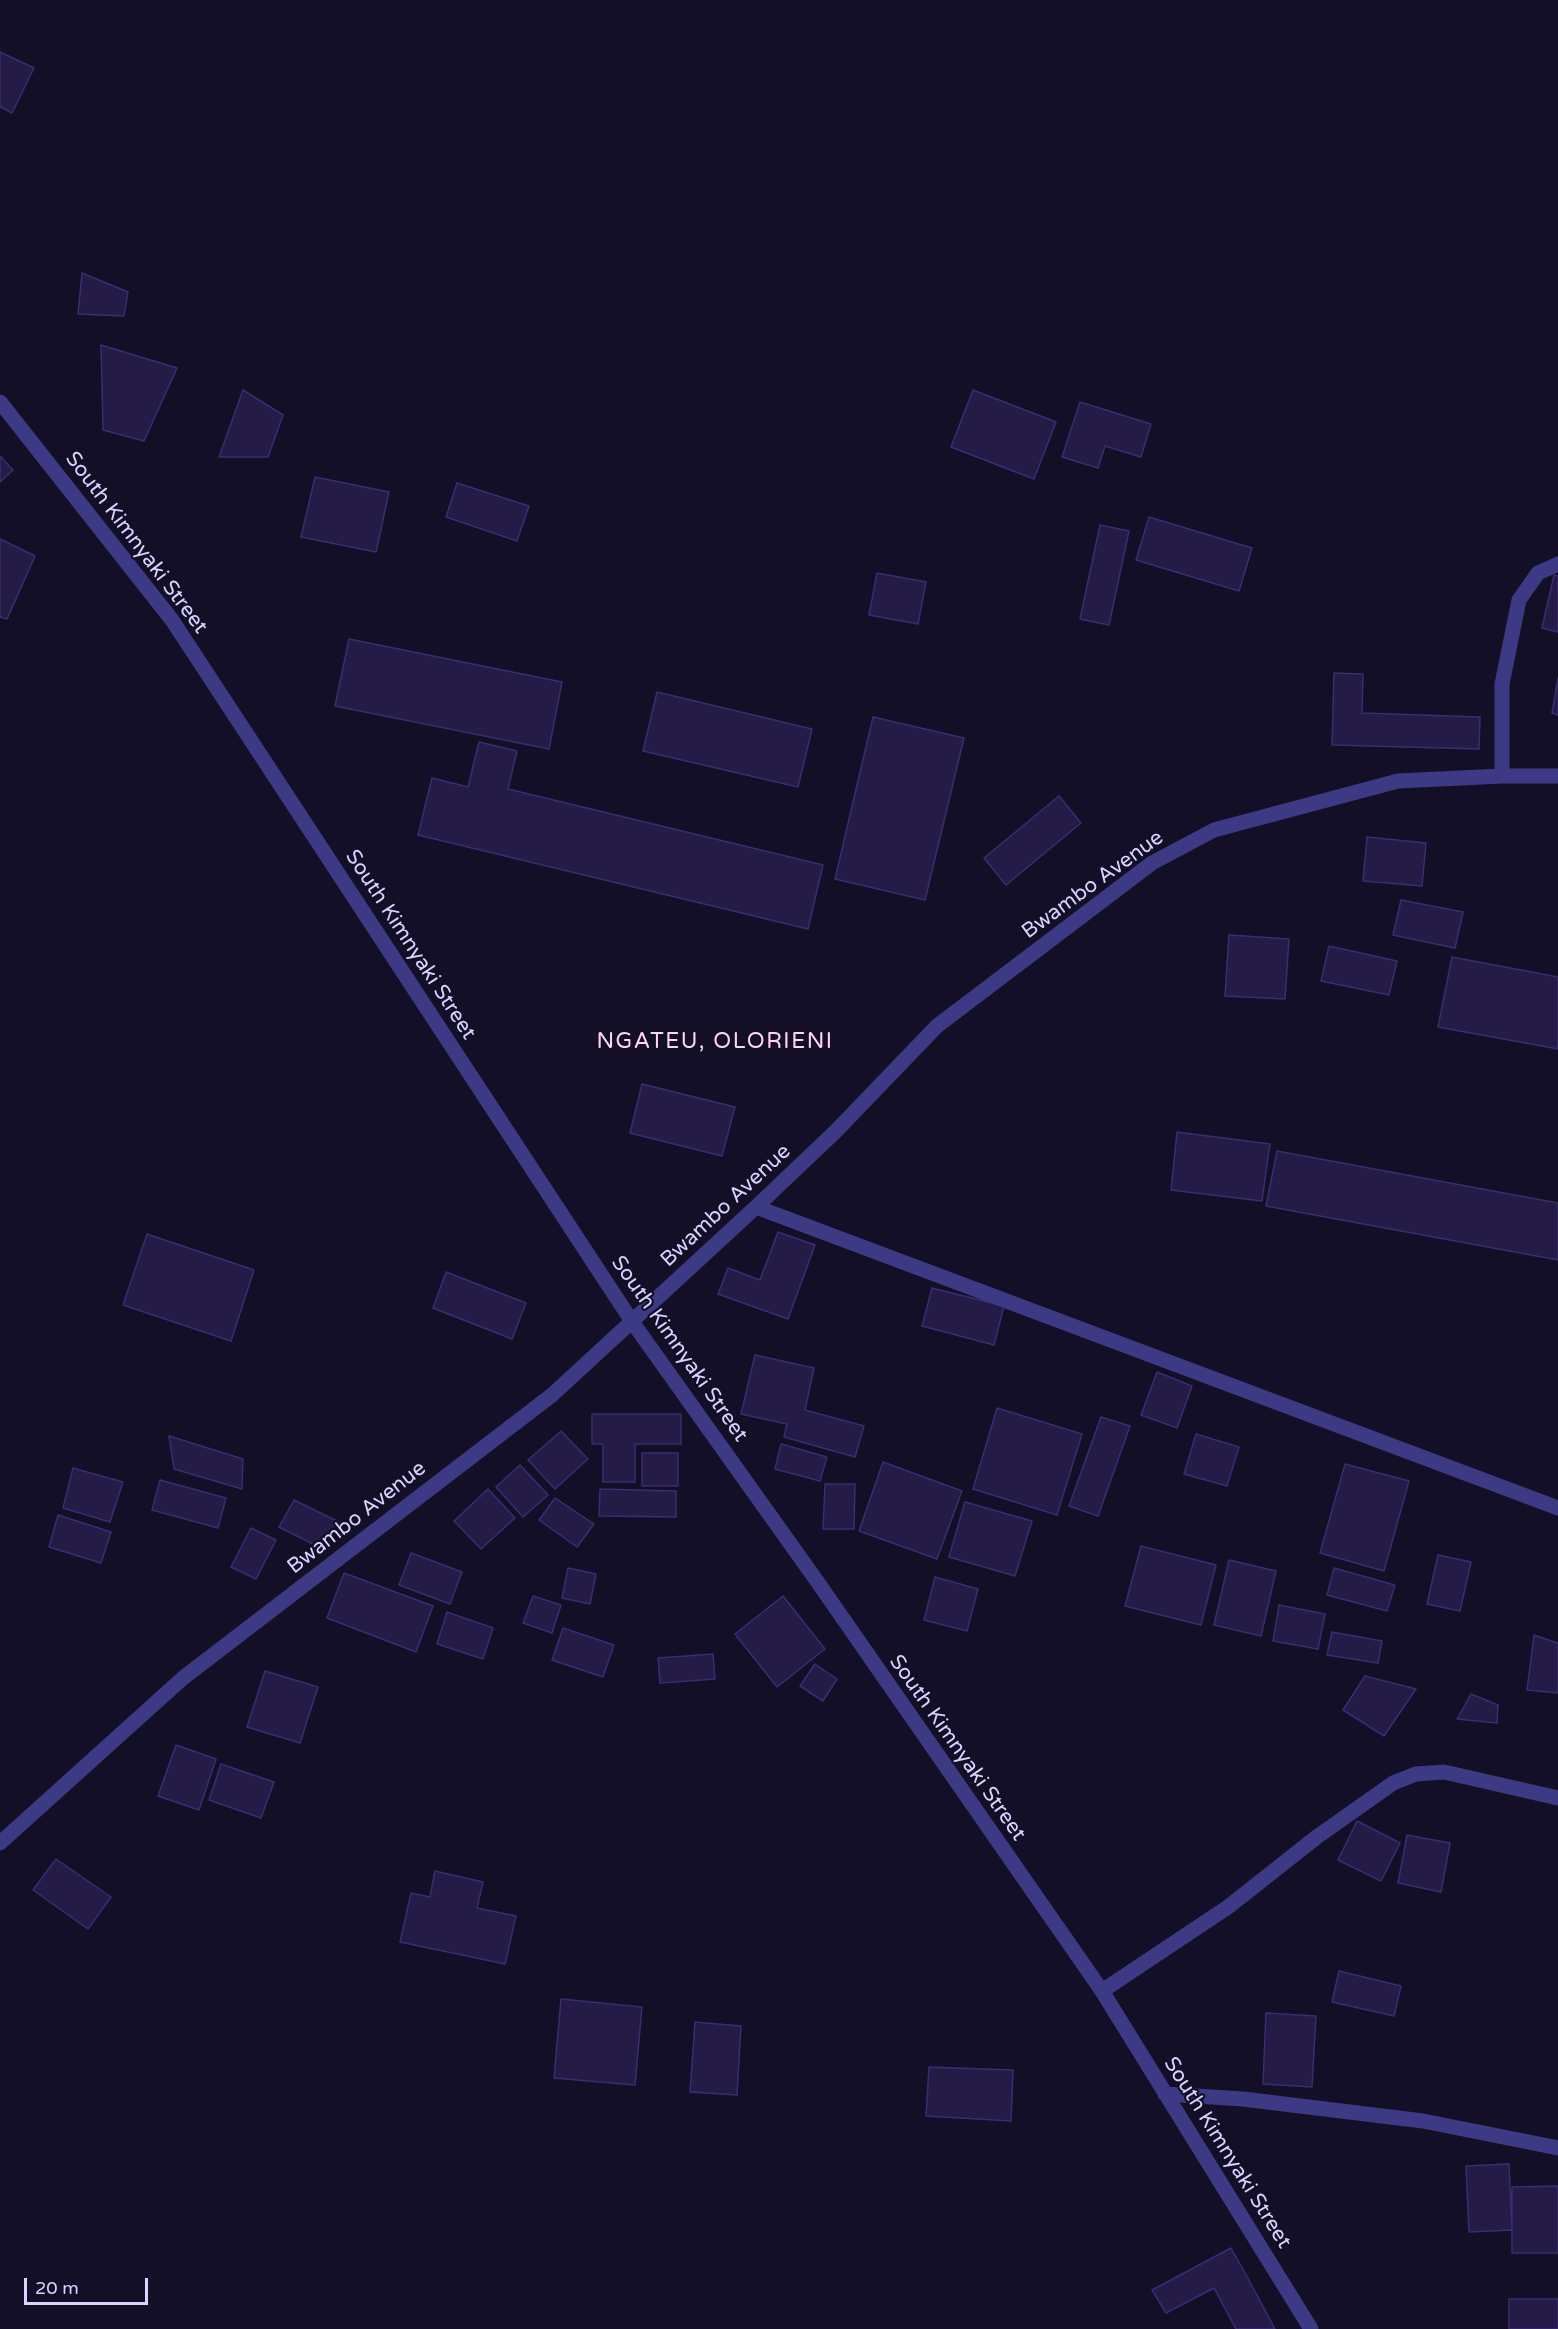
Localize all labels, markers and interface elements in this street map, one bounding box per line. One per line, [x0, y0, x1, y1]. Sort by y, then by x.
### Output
street label: South Kimnyaki Street [59, 447, 213, 639]
street label: Bwambo Avenue [1017, 825, 1169, 945]
street label: South Kimnyaki Street [339, 845, 481, 1045]
district label: NGATEU, OLORIENI [596, 1029, 834, 1055]
street label: Bwambo Avenue [656, 1139, 796, 1273]
street label: South Kimnyaki Street [605, 1251, 753, 1447]
street label: Bwambo Avenue [283, 1456, 431, 1580]
street label: South Kimnyaki Street [883, 1650, 1031, 1846]
street label: South Kimnyaki Street [1158, 2053, 1296, 2253]
scale bar [27, 2266, 152, 2304]
text: 20 m [35, 2277, 79, 2299]

